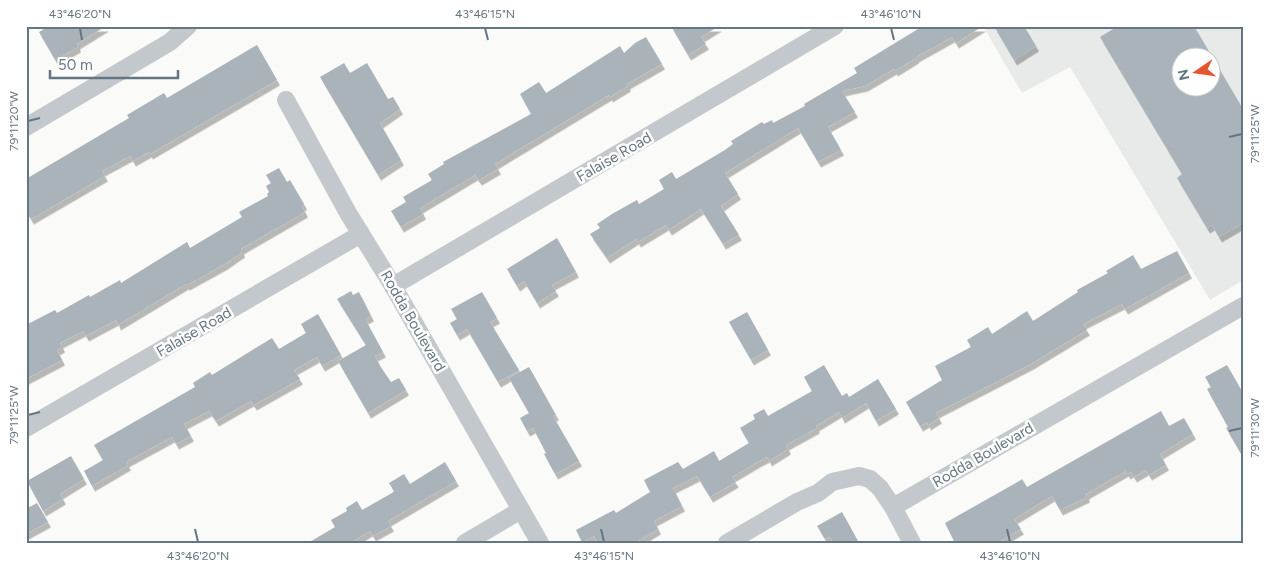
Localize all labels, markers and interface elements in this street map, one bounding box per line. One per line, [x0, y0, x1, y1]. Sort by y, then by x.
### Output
text: 43°46'20"N [49, 7, 111, 21]
text: 43°46'15"N [455, 7, 515, 21]
text: 43°46'10"N [861, 7, 921, 21]
scale bar [50, 48, 178, 80]
north arrow [1172, 48, 1222, 98]
text: 50 m [58, 56, 93, 74]
text: N [1174, 68, 1193, 82]
text: 79°11'20"W [7, 91, 21, 151]
text: 79°11'25"W [1248, 104, 1262, 163]
street label: Falaise Road [573, 128, 655, 186]
street label: Rodda Boulevard [377, 267, 449, 375]
street label: Falaise Road [153, 303, 235, 361]
text: 79°11'25"W [7, 385, 21, 444]
text: 79°11'30"W [1248, 398, 1262, 458]
street label: Rodda Boulevard [929, 419, 1037, 491]
text: 43°46'20"N [167, 549, 229, 563]
text: 43°46'15"N [574, 549, 634, 563]
text: 43°46'10"N [980, 549, 1040, 563]

